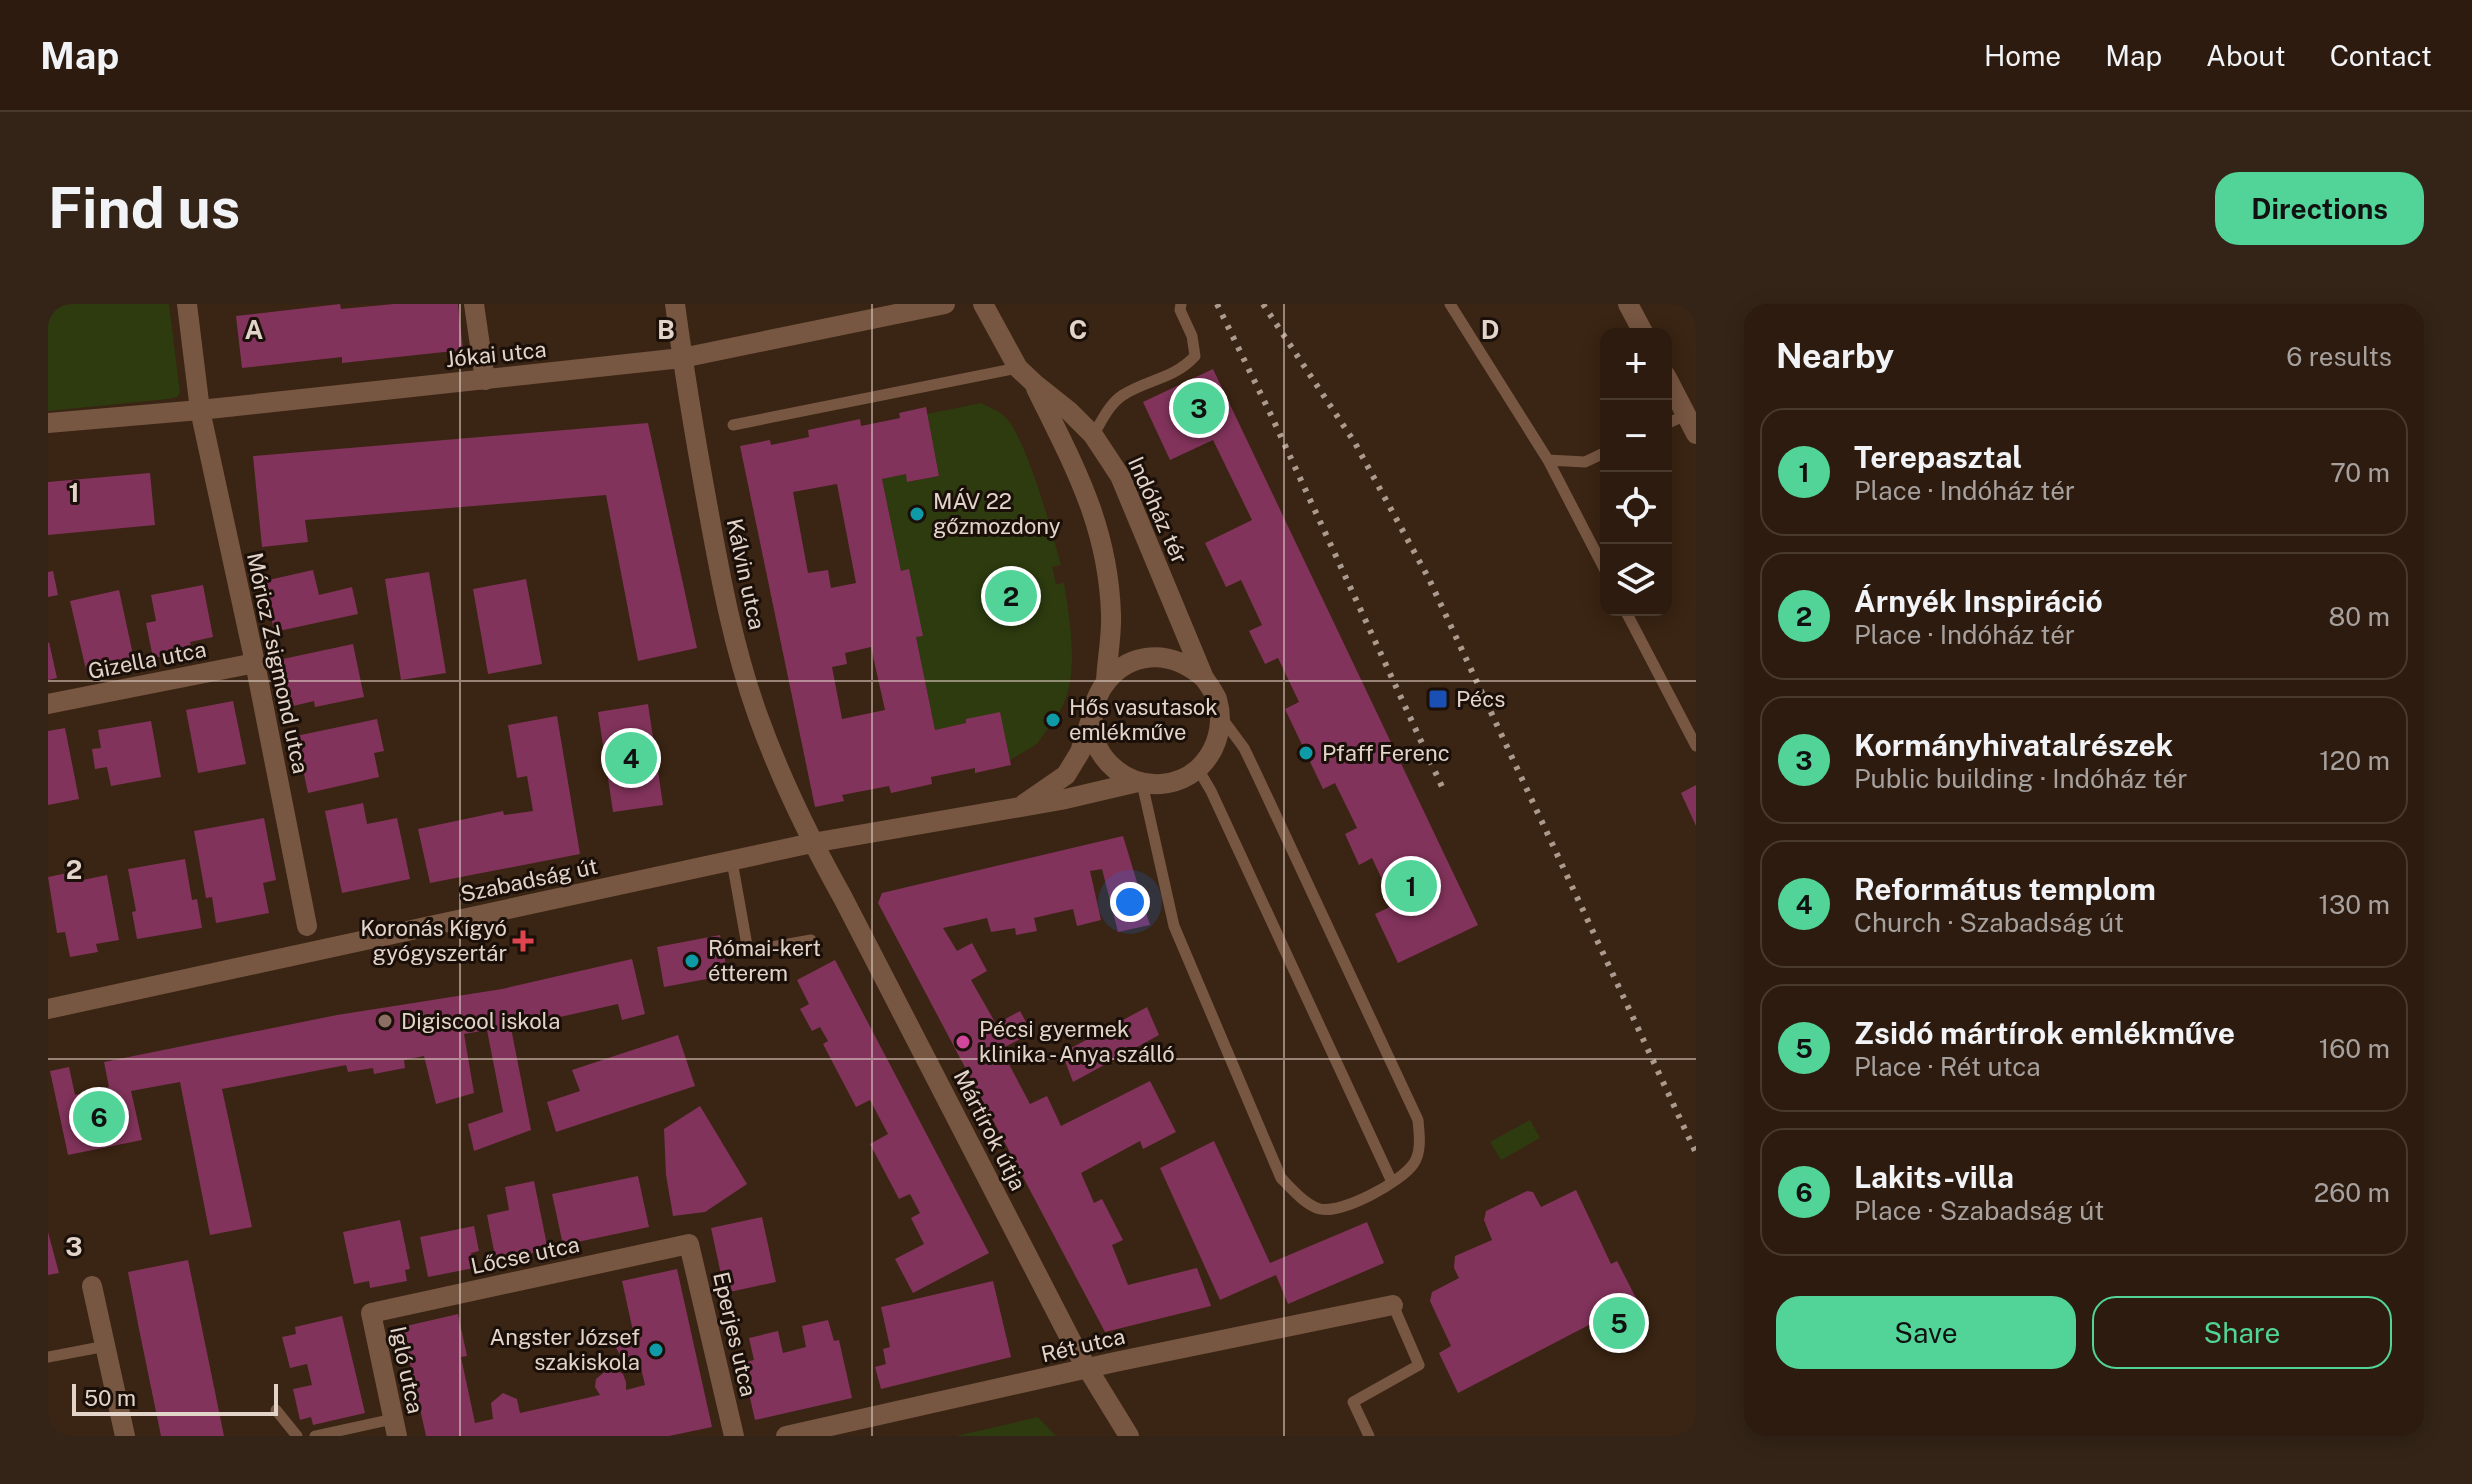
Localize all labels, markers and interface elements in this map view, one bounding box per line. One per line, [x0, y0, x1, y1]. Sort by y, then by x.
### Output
text: Map [40, 33, 119, 78]
text: Home [1984, 39, 2061, 72]
text: Map [2105, 39, 2162, 72]
text: About [2206, 39, 2286, 72]
text: Contact [2330, 39, 2432, 72]
button: Directions [2215, 172, 2424, 245]
text: Find us [48, 175, 240, 241]
text: A [245, 314, 264, 345]
text: B [657, 314, 675, 345]
text: C [1069, 314, 1087, 345]
text: D [1481, 314, 1499, 345]
map controls [1600, 328, 1672, 616]
button: + [1600, 328, 1672, 400]
street label: Jókai utca [444, 336, 548, 372]
text: Nearby [1776, 336, 1894, 376]
text: 6 results [2286, 341, 2392, 372]
pin: 3 [1173, 378, 1225, 438]
button: − [1600, 400, 1672, 472]
text: Terepasztal [1854, 439, 2022, 475]
street label: Indóház tér [1123, 452, 1193, 568]
text: 1 [1798, 457, 1810, 488]
text: 70 m [2330, 457, 2390, 488]
button: locate [1600, 472, 1672, 544]
text: Place · Indóház tér [1854, 475, 2075, 506]
text: 1 [68, 477, 80, 508]
place label: MÁV 22 gőzmozdony [933, 488, 1061, 539]
marker: MÁV 22 gőzmozdony [908, 505, 926, 523]
street label: Kálvin utca [722, 516, 770, 632]
button: layers [1600, 544, 1672, 616]
street label: Móricz Zsigmond utca [242, 550, 314, 776]
pin: 2 [985, 566, 1037, 626]
text: Árnyék Inspiráció [1854, 583, 2103, 619]
text: 2 [1796, 601, 1812, 632]
text: 80 m [2329, 601, 2390, 632]
text: Place · Indóház tér [1854, 619, 2075, 650]
street label: Gizella utca [86, 636, 208, 684]
place label: Pécs [1456, 686, 1505, 712]
marker: Pécs [1427, 688, 1449, 710]
place label: Hős vasutasok emlékműve [1069, 694, 1218, 745]
marker: Hős vasutasok emlékműve [1044, 711, 1062, 729]
text: Kormányhivatalrészek [1854, 727, 2173, 763]
pin: 4 [605, 728, 657, 788]
place label: Pfaff Ferenc [1322, 740, 1450, 766]
marker: Pfaff Ferenc [1297, 744, 1315, 762]
text: 3 [1795, 745, 1813, 776]
text: 120 m [2319, 745, 2390, 776]
text: Public building · Indóház tér [1854, 763, 2187, 794]
street label: Szabadság út [458, 853, 600, 907]
text: 2 [66, 854, 82, 885]
pin: 1 [1385, 856, 1437, 916]
text: Református templom [1854, 871, 2156, 907]
your location [1110, 882, 1150, 922]
text: 4 [1795, 889, 1813, 920]
text: 130 m [2318, 889, 2390, 920]
text: Church · Szabadság út [1854, 907, 2124, 938]
place label: Koronás Kígyó gyógyszertár [360, 915, 507, 966]
marker: Koronás Kígyó gyógyszertár [514, 932, 532, 950]
place label: Római-kert étterem [708, 935, 821, 986]
marker: Római-kert étterem [683, 952, 701, 970]
place label: Digiscool iskola [401, 1008, 560, 1034]
marker: Digiscool iskola [376, 1012, 394, 1030]
text: Zsidó mártírok emlékműve [1854, 1015, 2235, 1051]
place label: Pécsi gyermek klinika - Anya szálló [979, 1016, 1175, 1067]
marker: Pécsi gyermek klinika - Anya szálló [954, 1033, 972, 1051]
text: 5 [1795, 1033, 1813, 1064]
text: 160 m [2319, 1033, 2390, 1064]
text: Place · Rét utca [1854, 1051, 2041, 1082]
street label: Mártírok útja [948, 1065, 1032, 1195]
pin: 6 [73, 1087, 125, 1147]
text: Lakits-villa [1854, 1159, 2014, 1195]
text: 6 [1795, 1177, 1813, 1208]
text: 260 m [2314, 1177, 2390, 1208]
text: Place · Szabadság út [1854, 1195, 2104, 1226]
text: 3 [65, 1231, 83, 1262]
street label: Lőcse utca [468, 1231, 582, 1279]
street label: Eperjes utca [708, 1269, 762, 1399]
pin: 5 [1593, 1293, 1645, 1353]
button: Save [1776, 1296, 2076, 1369]
button: Share [2092, 1296, 2392, 1369]
street label: Rét utca [1038, 1323, 1128, 1367]
street label: Igló utca [385, 1324, 429, 1416]
place label: Angster József szakiskola [490, 1324, 640, 1375]
marker: Angster József szakiskola [647, 1341, 665, 1359]
scale bar [72, 1380, 278, 1416]
text: 50 m [84, 1385, 136, 1411]

